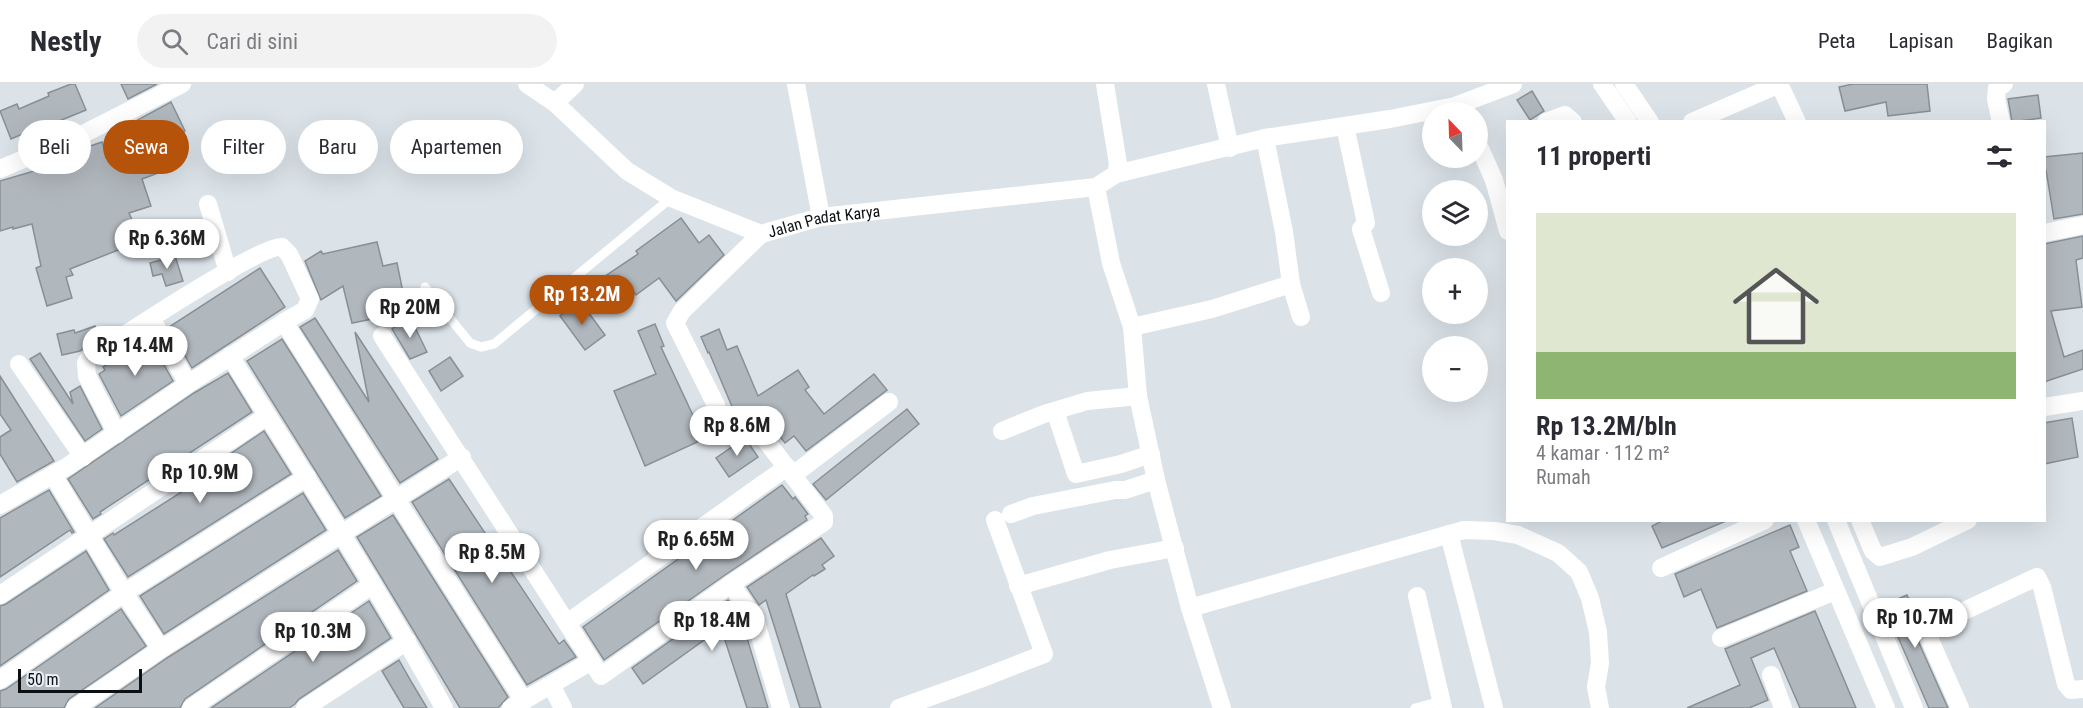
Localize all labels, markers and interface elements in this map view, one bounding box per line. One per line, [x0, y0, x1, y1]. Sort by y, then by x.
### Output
search box [137, 14, 557, 68]
text: Nestly [30, 25, 101, 58]
icon: search [158, 25, 191, 58]
text: Cari di sini [206, 29, 298, 54]
text: Peta [1818, 29, 1856, 53]
text: Lapisan [1889, 29, 1954, 53]
text: Bagikan [1987, 29, 2053, 53]
north arrow [1422, 102, 1488, 168]
map controls [1422, 102, 1488, 402]
chip: Beli [18, 120, 91, 174]
chip: Sewa [103, 120, 189, 174]
chip: Filter [201, 120, 286, 174]
chip: Baru [298, 120, 378, 174]
chip: Apartemen [390, 120, 523, 174]
icon: filters [1983, 140, 2016, 173]
text: 11 properti [1536, 141, 1651, 171]
button: layers [1422, 180, 1488, 246]
street label: Jalan Padat Karya [766, 202, 881, 242]
pin: Rp 6.36M [105, 219, 229, 270]
text: Rp 6.36M [129, 226, 205, 250]
icon: home [1722, 252, 1830, 360]
button: + [1422, 258, 1488, 324]
pin: Rp 13.2M [520, 275, 644, 326]
text: Rp 13.2M [544, 282, 620, 306]
pin: Rp 20M [361, 288, 459, 339]
text: Rp 20M [380, 295, 440, 319]
pin: Rp 14.4M [73, 326, 197, 377]
text: Rp 14.4M [97, 333, 173, 357]
button: − [1422, 336, 1488, 402]
pin: Rp 8.6M [682, 406, 792, 457]
text: Rp 13.2M/bln [1536, 411, 1677, 441]
text: Rp 8.6M [704, 413, 770, 437]
text: 4 kamar · 112 m² [1536, 441, 1670, 465]
pin: Rp 10.9M [138, 453, 262, 504]
text: Rp 10.9M [162, 460, 238, 484]
text: Rumah [1536, 465, 1591, 489]
pin: Rp 6.65M [634, 520, 758, 571]
text: Rp 6.65M [658, 527, 734, 551]
pin: Rp 8.5M [437, 533, 547, 584]
text: Rp 8.5M [459, 540, 525, 564]
pin: Rp 10.7M [1853, 598, 1977, 649]
pin: Rp 18.4M [650, 601, 774, 652]
text: Rp 10.7M [1877, 605, 1953, 629]
text: Rp 18.4M [674, 608, 750, 632]
pin: Rp 10.3M [251, 612, 375, 663]
text: Rp 10.3M [275, 619, 351, 643]
scale bar [18, 666, 142, 694]
text: 50 m [27, 670, 59, 689]

